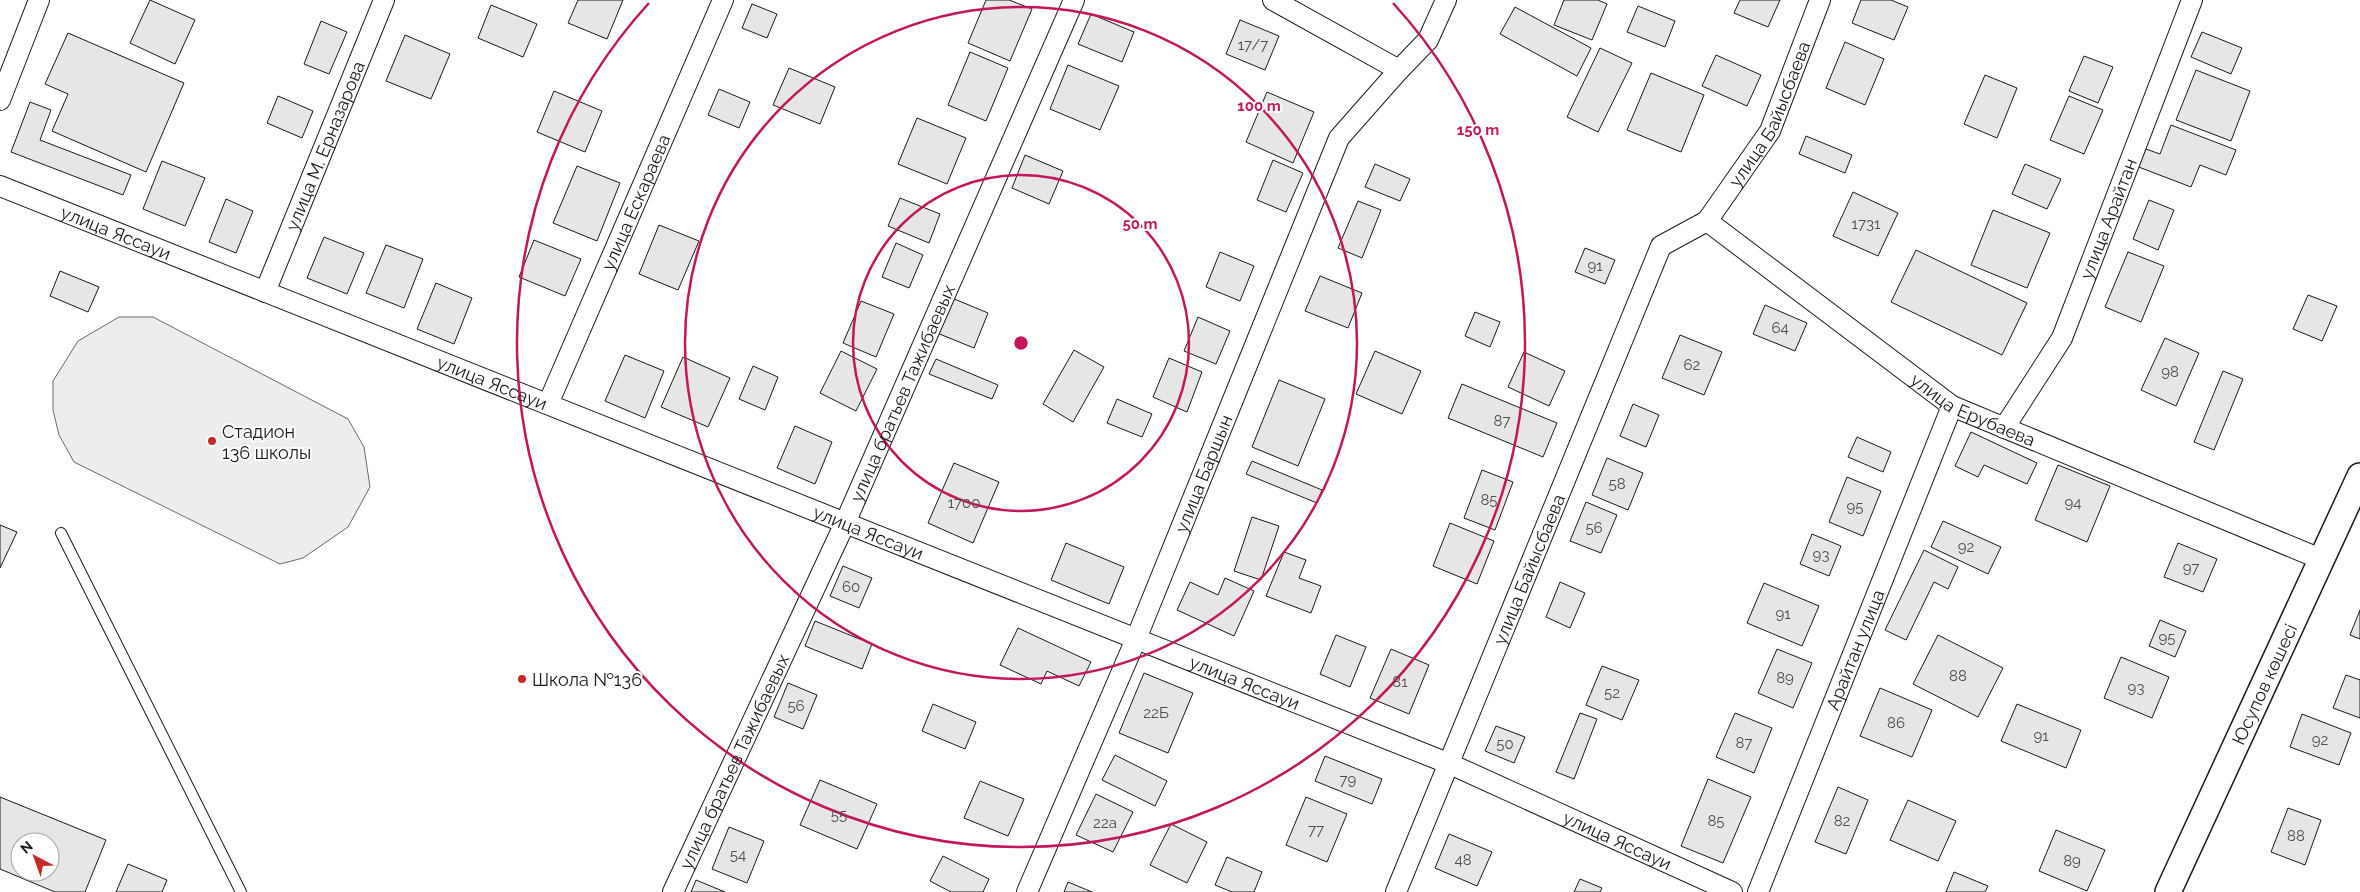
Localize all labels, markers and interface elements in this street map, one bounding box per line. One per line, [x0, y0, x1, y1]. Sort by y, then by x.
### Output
house number: 17/7 [1238, 36, 1268, 54]
street label: улица Байысбаева [1724, 38, 1814, 190]
street label: улица М. Ерназарова [281, 58, 369, 233]
text: 100 m [1237, 97, 1281, 115]
text: 150 m [1457, 121, 1499, 139]
street label: улица Ескараева [597, 131, 674, 273]
street label: улица Арайтан [2075, 155, 2141, 282]
street label: улица Яссауи [58, 201, 174, 264]
text: 50 m [1122, 215, 1158, 233]
house number: 1731 [1852, 215, 1881, 233]
house number: 91 [1587, 257, 1603, 275]
street label: улица братьев Тажибаевых [845, 281, 959, 505]
house number: 64 [1771, 319, 1789, 337]
centre of rings [1012, 334, 1030, 352]
street label: улица Яссауи [434, 351, 550, 414]
house number: 62 [1684, 356, 1701, 374]
house number: 98 [2161, 363, 2179, 381]
street label: улица Ерубаева [1907, 368, 2039, 450]
street label: улица Баршын [1170, 412, 1236, 536]
house number: 87 [1494, 412, 1510, 430]
place label: Стадион 136 школы [222, 421, 311, 463]
marker: Стадион 136 школы [206, 435, 218, 447]
house number: 58 [1608, 475, 1626, 493]
house number: 85 [1480, 491, 1498, 509]
street label: улица Байысбаева [1488, 491, 1569, 647]
house number: 1700 [948, 494, 980, 512]
house number: 94 [2065, 494, 2081, 512]
house number: 95 [1847, 498, 1863, 516]
street label: улица Яссауи [810, 501, 927, 564]
house number: 56 [1585, 519, 1603, 537]
house number: 92 [1958, 538, 1974, 556]
house number: 93 [1813, 546, 1829, 564]
house number: 97 [2183, 559, 2199, 577]
house number: 60 [842, 578, 860, 596]
street label: Арайтан улица [1821, 586, 1888, 713]
house number: 91 [1775, 605, 1791, 623]
street label: Юсупов көшесі [2227, 620, 2301, 748]
house number: 95 [2159, 629, 2175, 647]
street label: улица братьев Тажибаевых [675, 651, 793, 872]
street label: улица Яссауи [1187, 651, 1303, 714]
house number: 88 [1949, 667, 1967, 685]
place label: Школа №136 [532, 669, 642, 690]
house number: 89 [1776, 669, 1794, 687]
marker: Школа №136 [516, 673, 528, 685]
house number: 81 [1392, 673, 1408, 691]
house number: 93 [2128, 679, 2144, 697]
house number: 52 [1604, 684, 1620, 702]
house number: 56 [787, 697, 805, 715]
house number: 22Б [1143, 704, 1169, 722]
house number: 86 [1887, 714, 1905, 732]
house number: 91 [2033, 727, 2049, 745]
house number: 92 [2312, 731, 2328, 749]
house number: 87 [1736, 734, 1752, 752]
house number: 50 [1496, 735, 1514, 753]
house number: 79 [1340, 771, 1357, 789]
house number: 55 [831, 806, 847, 824]
street label: улица Яссауи [1560, 806, 1675, 874]
house number: 85 [1707, 812, 1725, 830]
house number: 82 [1834, 812, 1851, 830]
house number: 22а [1093, 814, 1117, 832]
house number: 77 [1308, 821, 1324, 839]
house number: 88 [2287, 827, 2305, 845]
north arrow [10, 832, 60, 882]
text: N [17, 838, 36, 857]
house number: 54 [730, 846, 746, 864]
house number: 48 [1454, 851, 1472, 869]
house number: 89 [2063, 852, 2081, 870]

